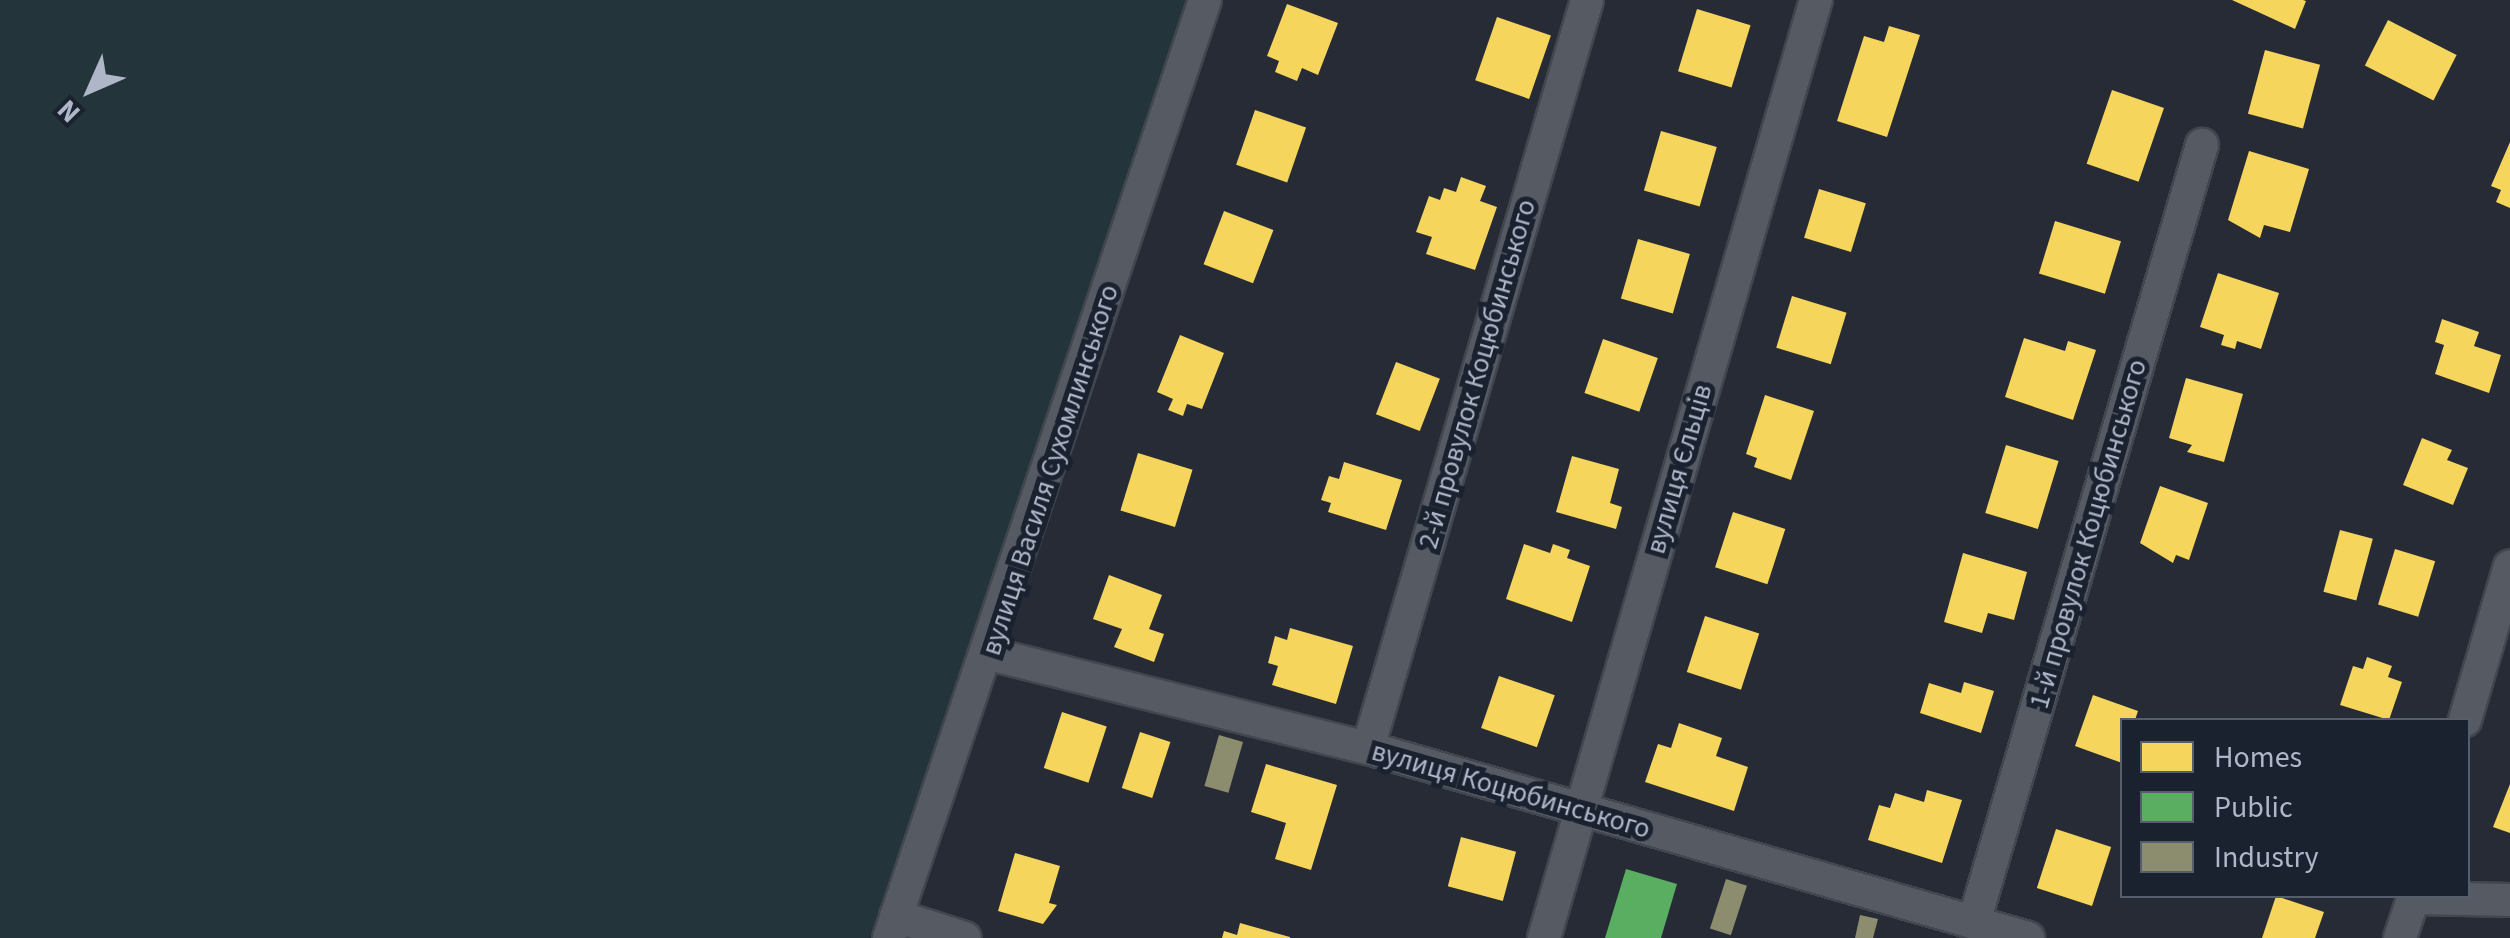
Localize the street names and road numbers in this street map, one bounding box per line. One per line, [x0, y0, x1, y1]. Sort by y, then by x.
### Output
street label: 2-й провулок Коцюбинського [1411, 196, 1543, 552]
street label: вулиця Василя Сухомлинського [974, 281, 1126, 659]
street label: 1-й провулок Коцюбинського [2022, 356, 2154, 712]
street label: вулиця Єльців [1639, 380, 1719, 558]
street label: вулиця Коцюбинського [1368, 734, 1654, 846]

